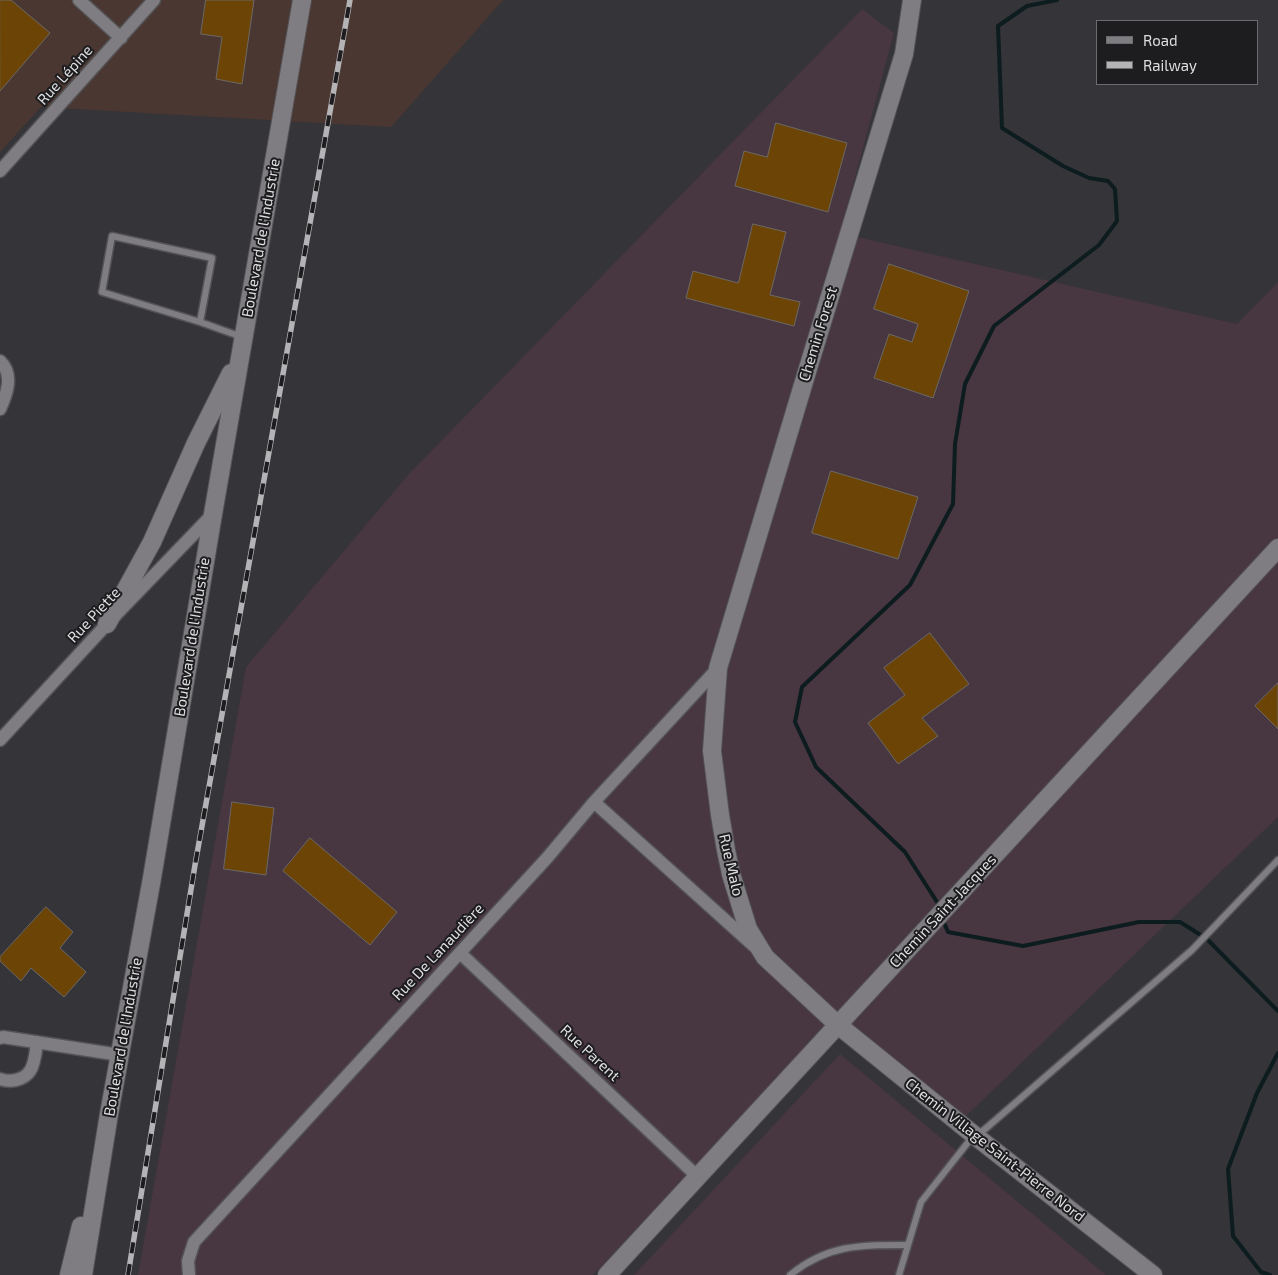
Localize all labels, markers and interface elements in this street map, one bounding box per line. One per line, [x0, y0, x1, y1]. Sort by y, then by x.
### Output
legend [1096, 20, 1258, 85]
text: Road [1143, 31, 1178, 49]
street label: Rue Lépine [34, 41, 96, 109]
text: Railway [1143, 56, 1197, 74]
street label: Boulevard de l'Industrie [238, 157, 284, 319]
street label: Chemin Forest [795, 285, 841, 383]
street label: Boulevard de l'Industrie [171, 556, 213, 718]
street label: Rue Piette [64, 584, 124, 646]
street label: Rue Malo [715, 832, 747, 898]
street label: Chemin Saint-Jacques [886, 851, 1000, 971]
street label: Rue De Lanaudière [388, 900, 488, 1004]
street label: Boulevard de l'Industrie [100, 956, 146, 1118]
street label: Rue Parent [557, 1021, 623, 1085]
street label: Chemin Village Saint-Pierre Nord [902, 1074, 1088, 1226]

